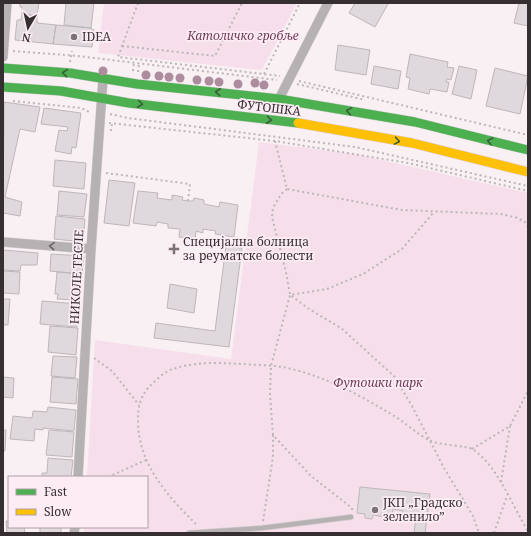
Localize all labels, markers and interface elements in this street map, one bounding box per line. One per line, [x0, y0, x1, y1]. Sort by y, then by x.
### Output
north arrow [8, 8, 48, 48]
park label: Католичко гробље [186, 27, 299, 44]
place label: IDEA [82, 28, 112, 45]
text: N [21, 30, 32, 46]
marker: IDEA [69, 32, 79, 42]
one-way arrow [62, 69, 68, 78]
one-way arrow [215, 88, 221, 97]
street label: ФУТОШКА [236, 95, 303, 120]
one-way arrow [137, 99, 143, 108]
one-way arrow [346, 107, 353, 116]
one-way arrow [266, 115, 272, 124]
one-way arrow [394, 136, 401, 145]
one-way arrow [487, 137, 494, 146]
street label: НИКОЛЕ ТЕСЛЕ [66, 229, 87, 325]
place label: Специјална болница за реуматске болести [183, 233, 313, 264]
one-way arrow [49, 242, 55, 251]
marker: Специјална болница за реуматске болести [168, 243, 180, 255]
park label: Футошки парк [333, 374, 424, 391]
legend [8, 476, 148, 528]
text: Fast [44, 483, 67, 500]
place label: ЈКП „Градско зеленило” [382, 494, 462, 525]
text: Slow [44, 503, 72, 520]
marker: ЈКП „Градско зеленило” [370, 505, 380, 515]

